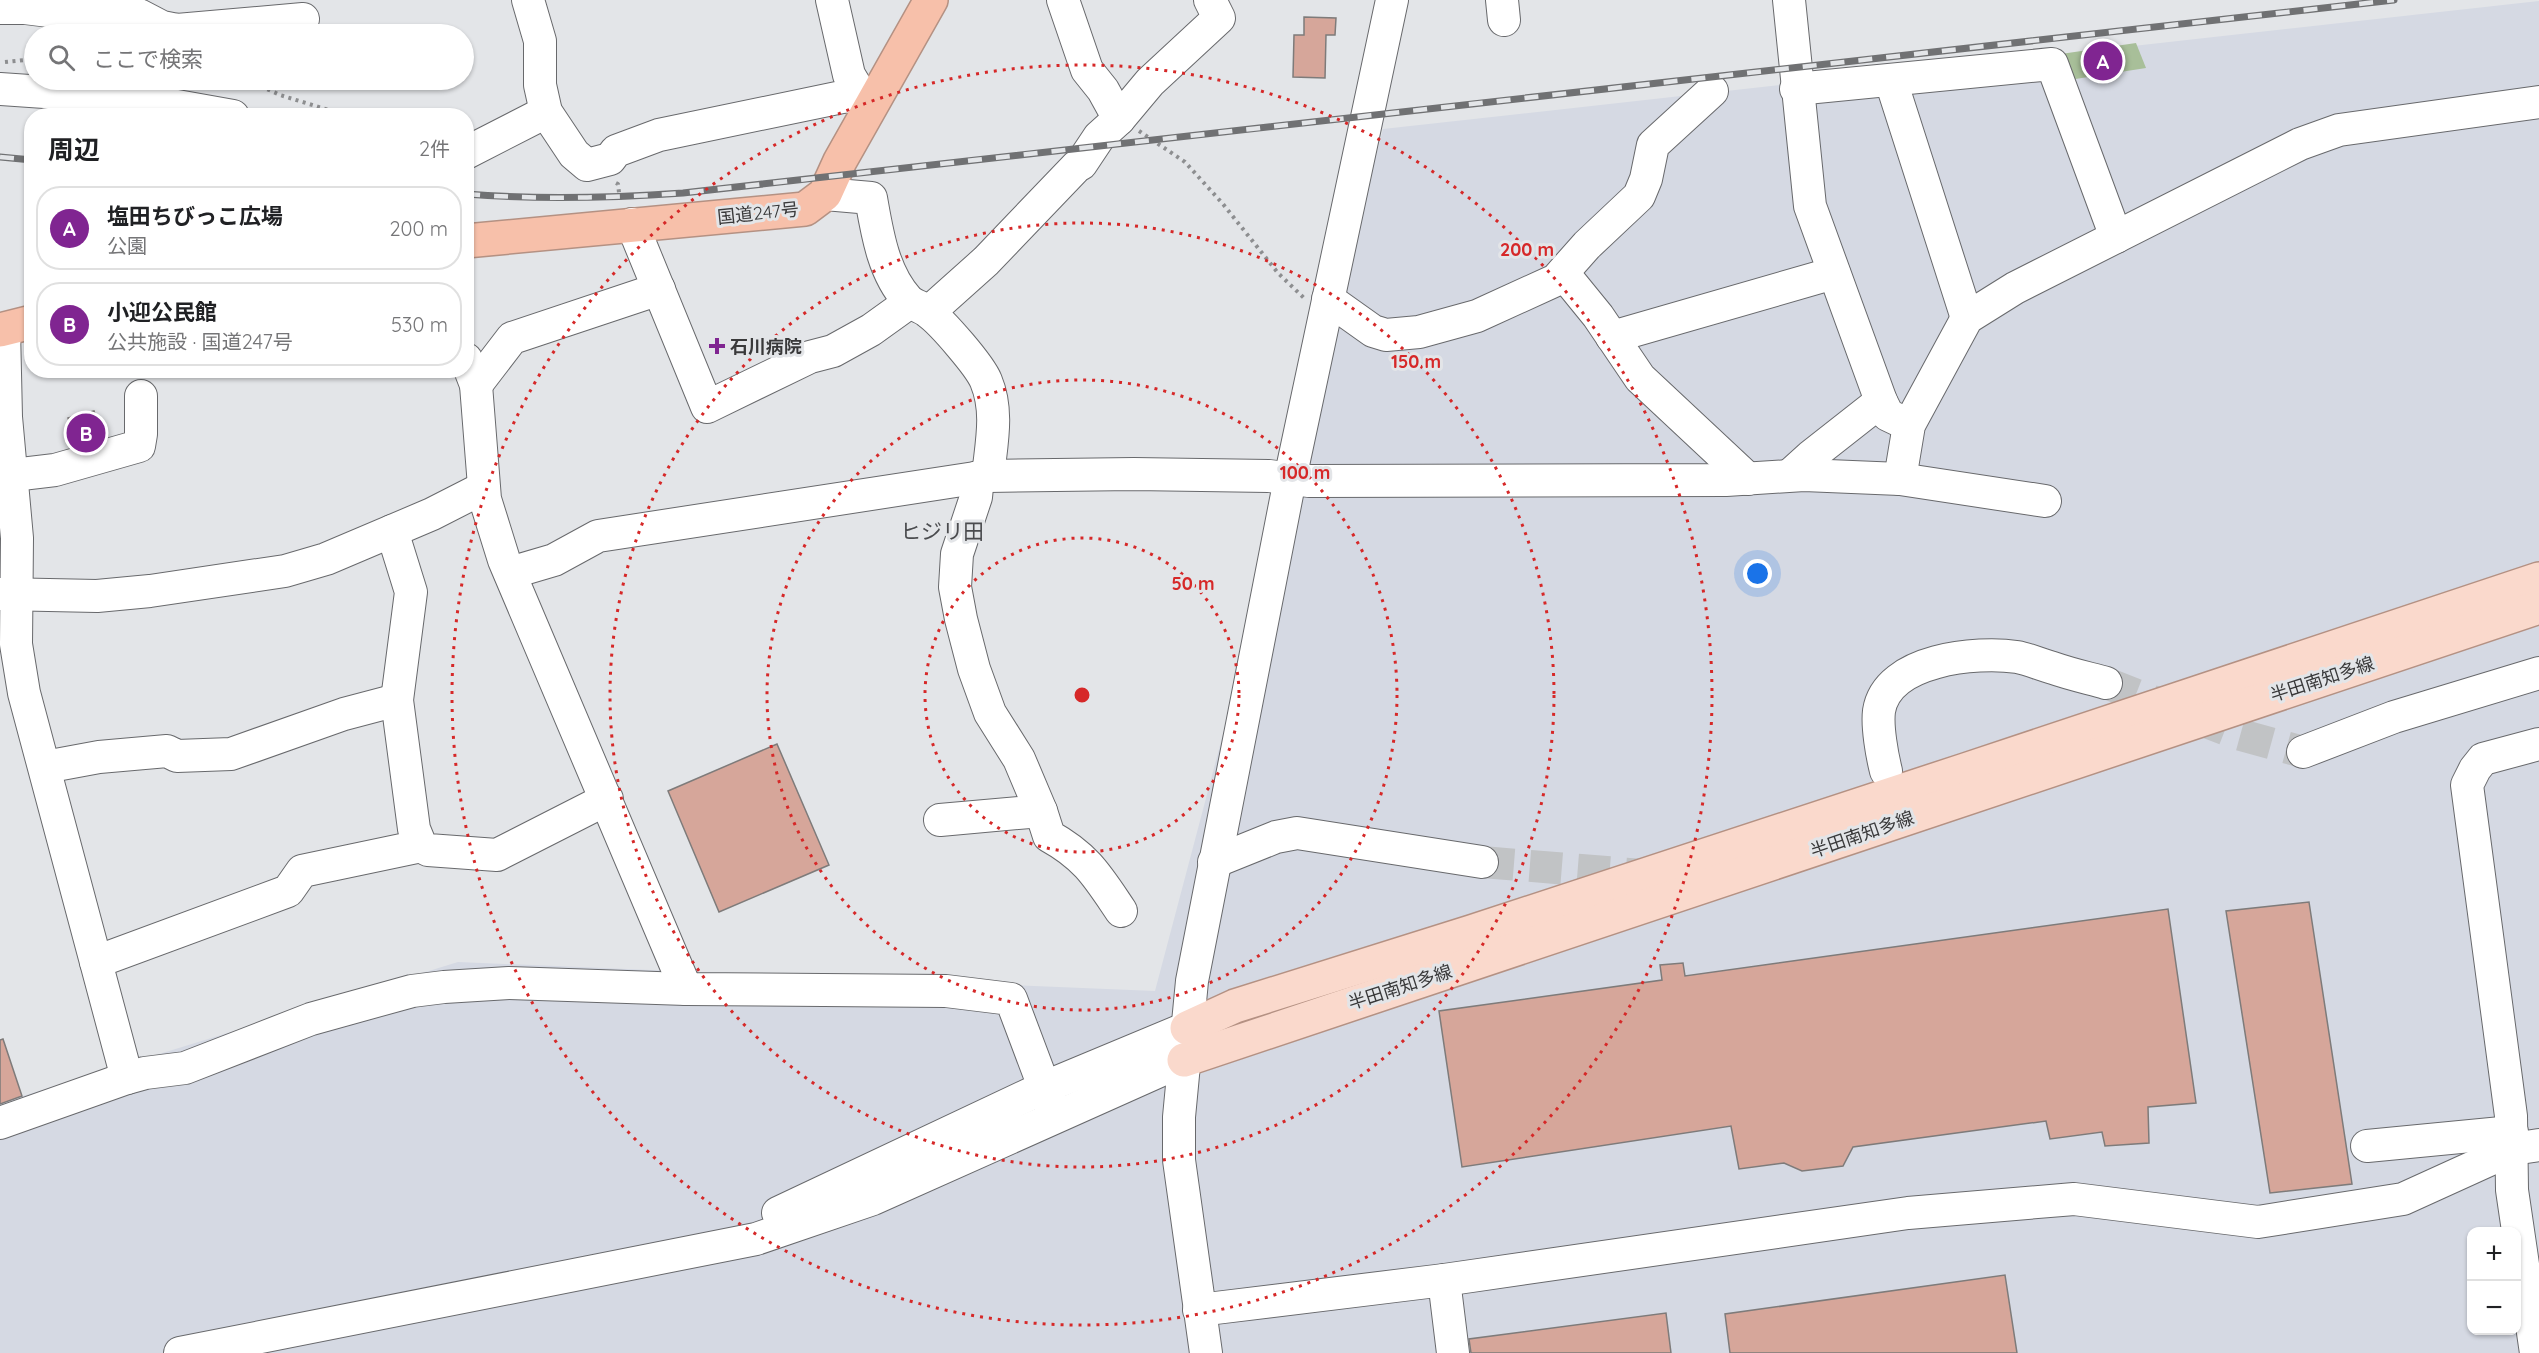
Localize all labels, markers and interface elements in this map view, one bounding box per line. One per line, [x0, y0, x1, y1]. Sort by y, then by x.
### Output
search box [24, 24, 474, 90]
pin: A [2084, 38, 2122, 84]
icon: search [45, 41, 78, 74]
text: ここで検索 [93, 45, 203, 73]
text: 周辺 [48, 133, 100, 166]
text: 2件 [419, 136, 450, 161]
street label: 国道247号 [716, 197, 800, 229]
text: 塩田ちびっこ広場 [107, 202, 283, 230]
text: A [63, 216, 76, 241]
text: 200 m [389, 216, 448, 241]
text: 公園 [107, 233, 147, 258]
text: 200 m [1500, 238, 1554, 261]
text: 小迎公民館 [107, 298, 217, 326]
text: B [63, 312, 76, 337]
text: 530 m [391, 312, 448, 337]
text: 公共施設 · 国道247号 [107, 329, 293, 354]
place label: 石川病院 [730, 335, 802, 358]
marker: 石川病院 [708, 337, 726, 355]
text: 150 m [1391, 350, 1441, 373]
pin: B [66, 410, 106, 456]
text: 100 m [1280, 461, 1330, 484]
district label: ヒジリ田 [900, 518, 984, 544]
your location [1743, 559, 1772, 588]
text: 50 m [1171, 572, 1215, 595]
street label: 半田南知多線 [2267, 651, 2377, 707]
centre of rings [1072, 685, 1092, 705]
street label: 半田南知多線 [1807, 806, 1917, 862]
street label: 半田南知多線 [1345, 959, 1455, 1015]
map controls [2467, 1227, 2521, 1335]
button: + [2467, 1227, 2521, 1281]
button: − [2467, 1281, 2521, 1335]

